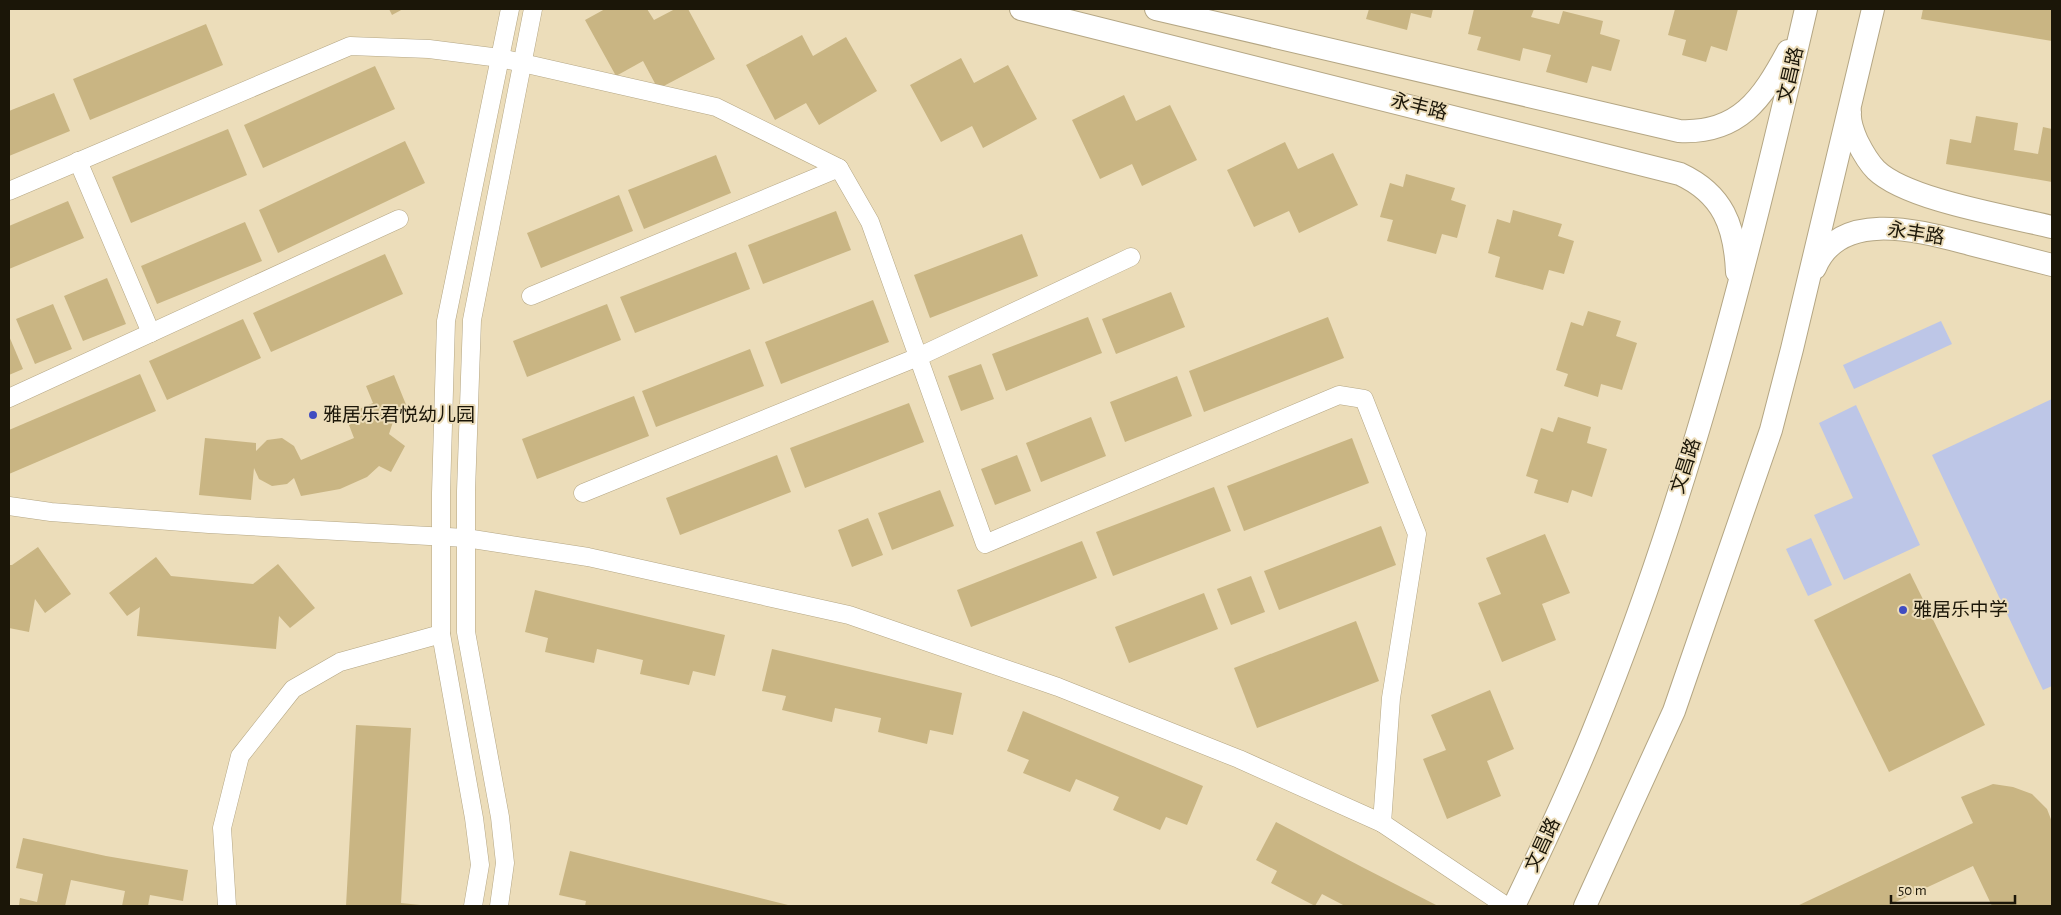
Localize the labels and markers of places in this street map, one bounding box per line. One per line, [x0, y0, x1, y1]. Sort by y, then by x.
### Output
place label: 雅居乐君悦幼儿园 [323, 404, 475, 425]
marker: 雅居乐君悦幼儿园 [307, 409, 319, 421]
place label: 雅居乐中学 [1913, 599, 2008, 620]
marker: 雅居乐中学 [1897, 604, 1909, 616]

